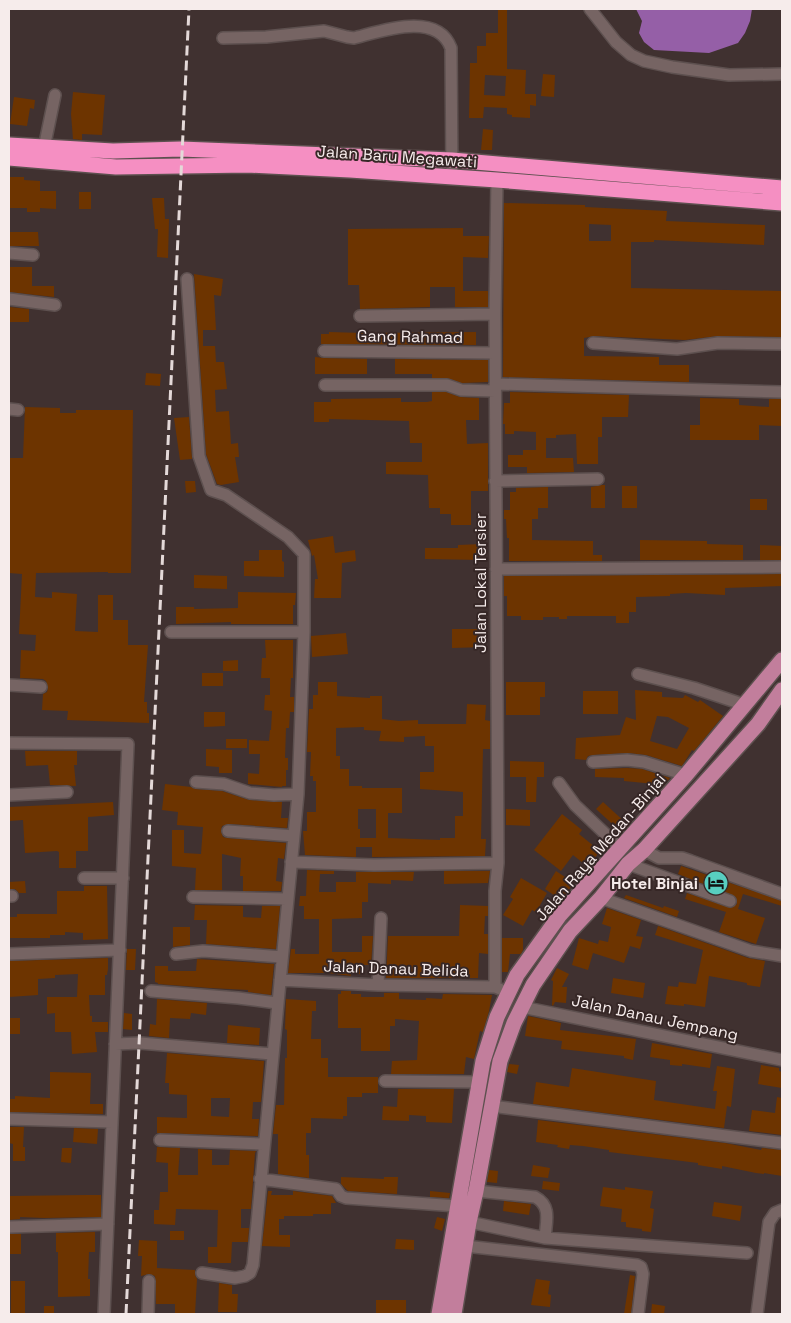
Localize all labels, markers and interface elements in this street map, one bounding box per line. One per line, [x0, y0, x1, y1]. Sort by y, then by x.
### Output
street label: Jalan Baru Megawati [316, 140, 478, 173]
street label: Gang Rahmad [357, 325, 463, 348]
street label: Jalan Lokal Tersier [470, 513, 491, 653]
street label: Jalan Raya Medan-Binjai [531, 769, 670, 925]
hotel icon: Hotel Binjai [703, 870, 729, 896]
place label: Hotel Binjai [611, 873, 698, 894]
street label: Jalan Danau Belida [323, 955, 469, 982]
street label: Jalan Danau Jempang [570, 990, 740, 1045]

